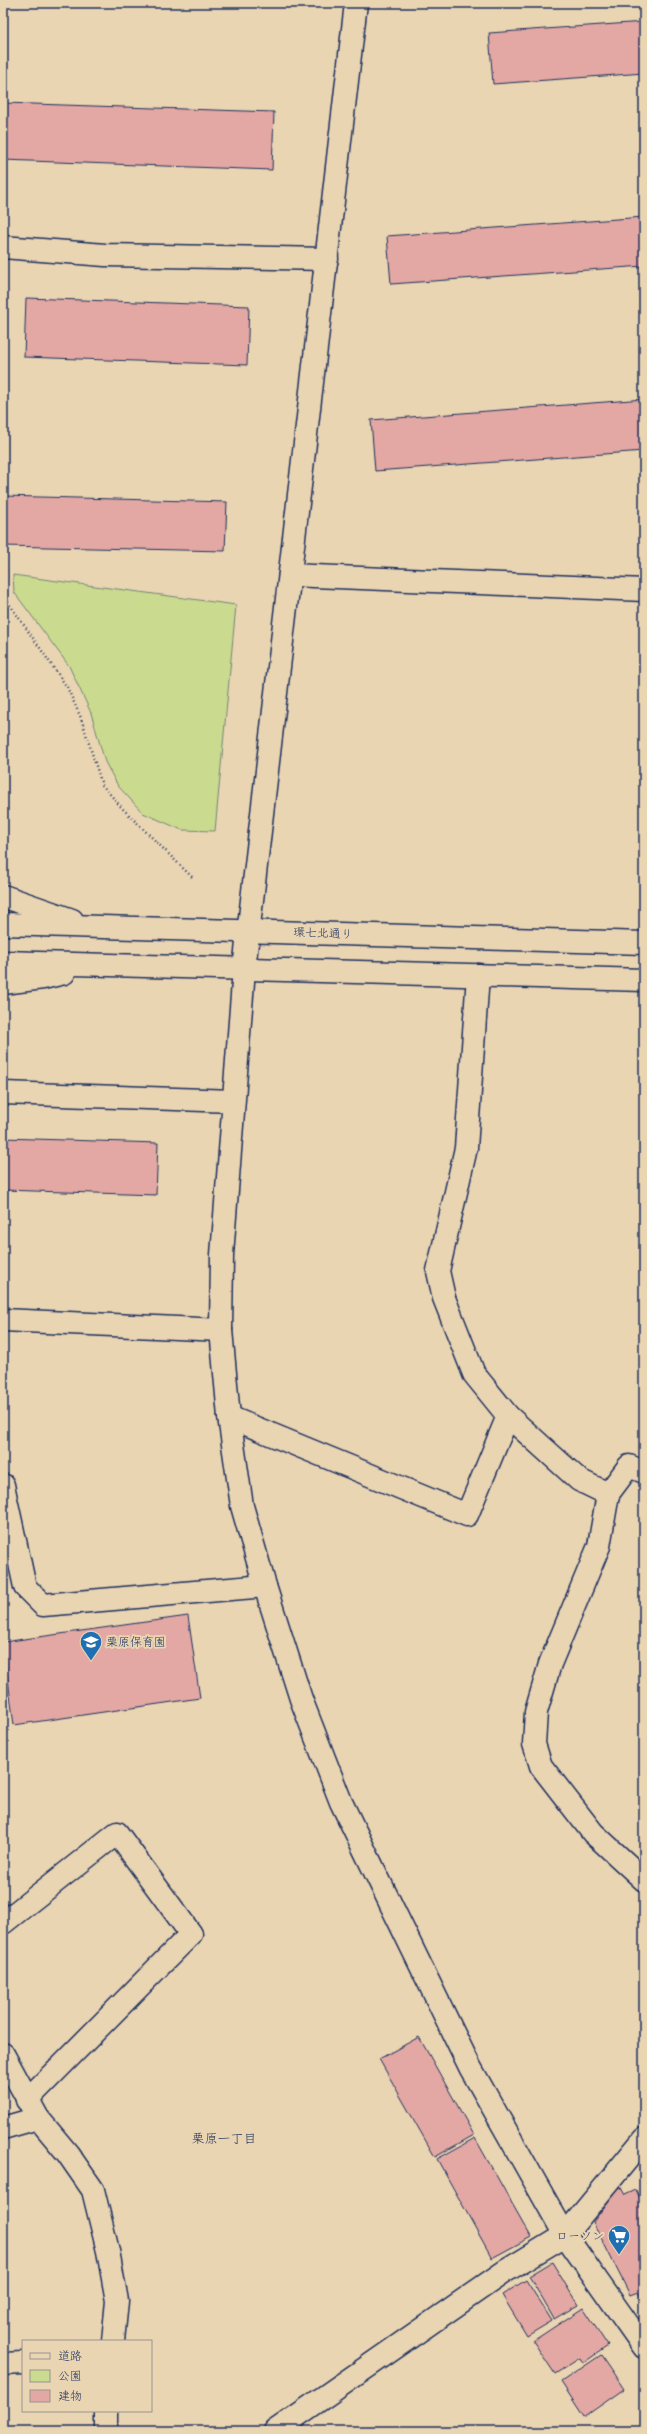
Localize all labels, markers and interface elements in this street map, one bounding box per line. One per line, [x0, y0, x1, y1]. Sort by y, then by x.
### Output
street label: 環七北通り [293, 922, 353, 942]
school or university icon: 栗原保育園 [78, 1629, 104, 1662]
place label: 栗原保育園 [106, 1632, 166, 1650]
district label: 栗原一丁目 [191, 2128, 257, 2147]
supermarket icon: ローソン [606, 2223, 632, 2256]
place label: ローソン [556, 2226, 604, 2244]
legend [22, 2340, 152, 2412]
text: 道路 [58, 2346, 82, 2364]
text: 公園 [58, 2366, 82, 2384]
text: 建物 [58, 2386, 82, 2404]

